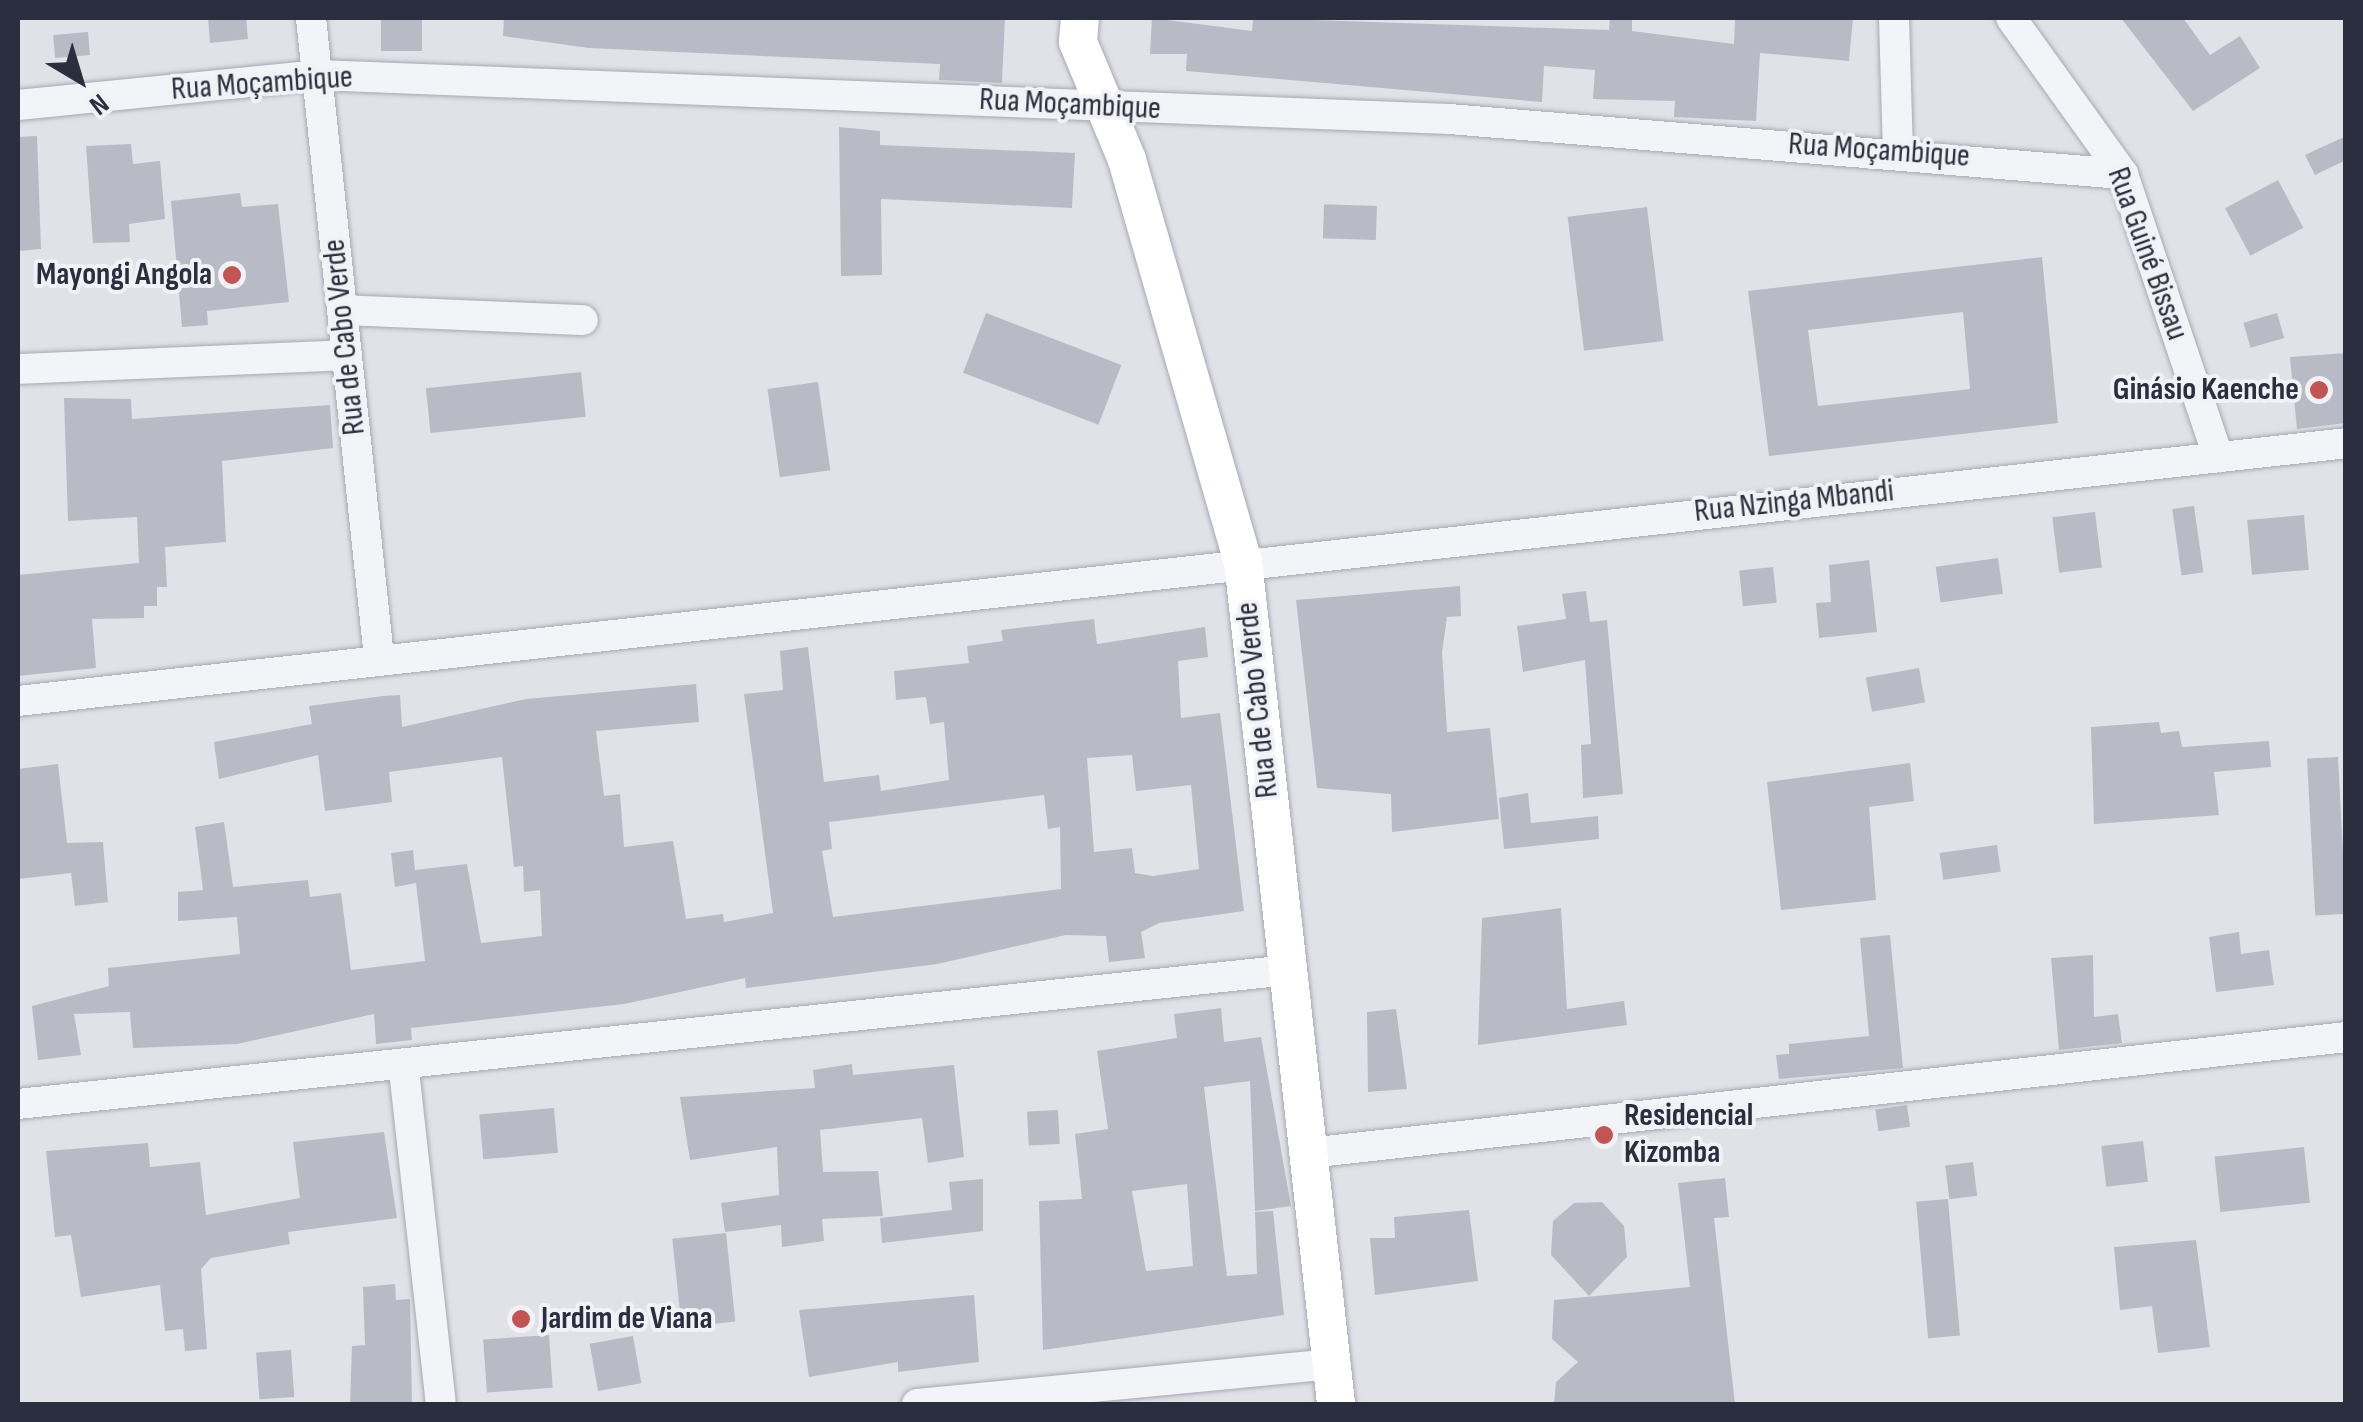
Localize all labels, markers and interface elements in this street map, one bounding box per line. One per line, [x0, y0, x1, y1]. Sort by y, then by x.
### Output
north arrow [30, 30, 130, 130]
street label: Rua Moçambique [170, 59, 354, 109]
street label: Rua Moçambique [978, 81, 1162, 129]
text: N [83, 86, 115, 122]
street label: Rua Moçambique [1787, 126, 1971, 176]
street label: Rua Guiné Bissau [2098, 162, 2196, 346]
street label: Rua de Cabo Verde [316, 237, 374, 437]
place label: Mayongi Angola [36, 256, 212, 294]
marker: Mayongi Angola [221, 264, 243, 286]
place label: Ginásio Kaenche [2113, 371, 2299, 409]
marker: Ginásio Kaenche [2308, 379, 2330, 401]
street label: Rua Nzinga Mbandi [1692, 472, 1896, 532]
street label: Rua de Cabo Verde [1229, 600, 1287, 800]
place label: Residencial Kizomba [1624, 1098, 1753, 1173]
marker: Residencial Kizomba [1593, 1124, 1615, 1146]
place label: Jardim de Viana [541, 1300, 713, 1338]
marker: Jardim de Viana [510, 1308, 532, 1330]

